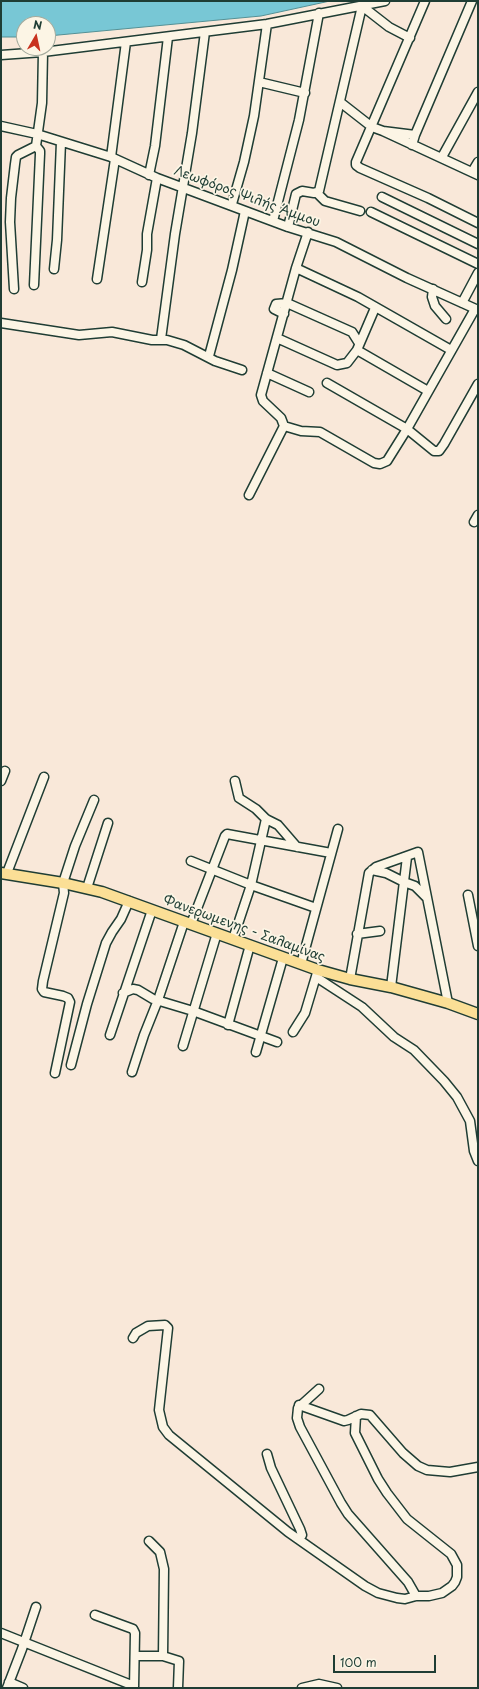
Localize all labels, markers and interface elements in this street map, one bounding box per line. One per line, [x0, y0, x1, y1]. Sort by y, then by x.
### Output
north arrow [16, 16, 56, 56]
text: N [32, 16, 43, 34]
street label: Λεωφόρος Ψιλής Άμμου [172, 163, 322, 231]
street label: Φανερωμενης - Σαλαμίνας [161, 892, 327, 966]
scale bar [335, 1647, 438, 1673]
text: 100 m [340, 1653, 377, 1671]

